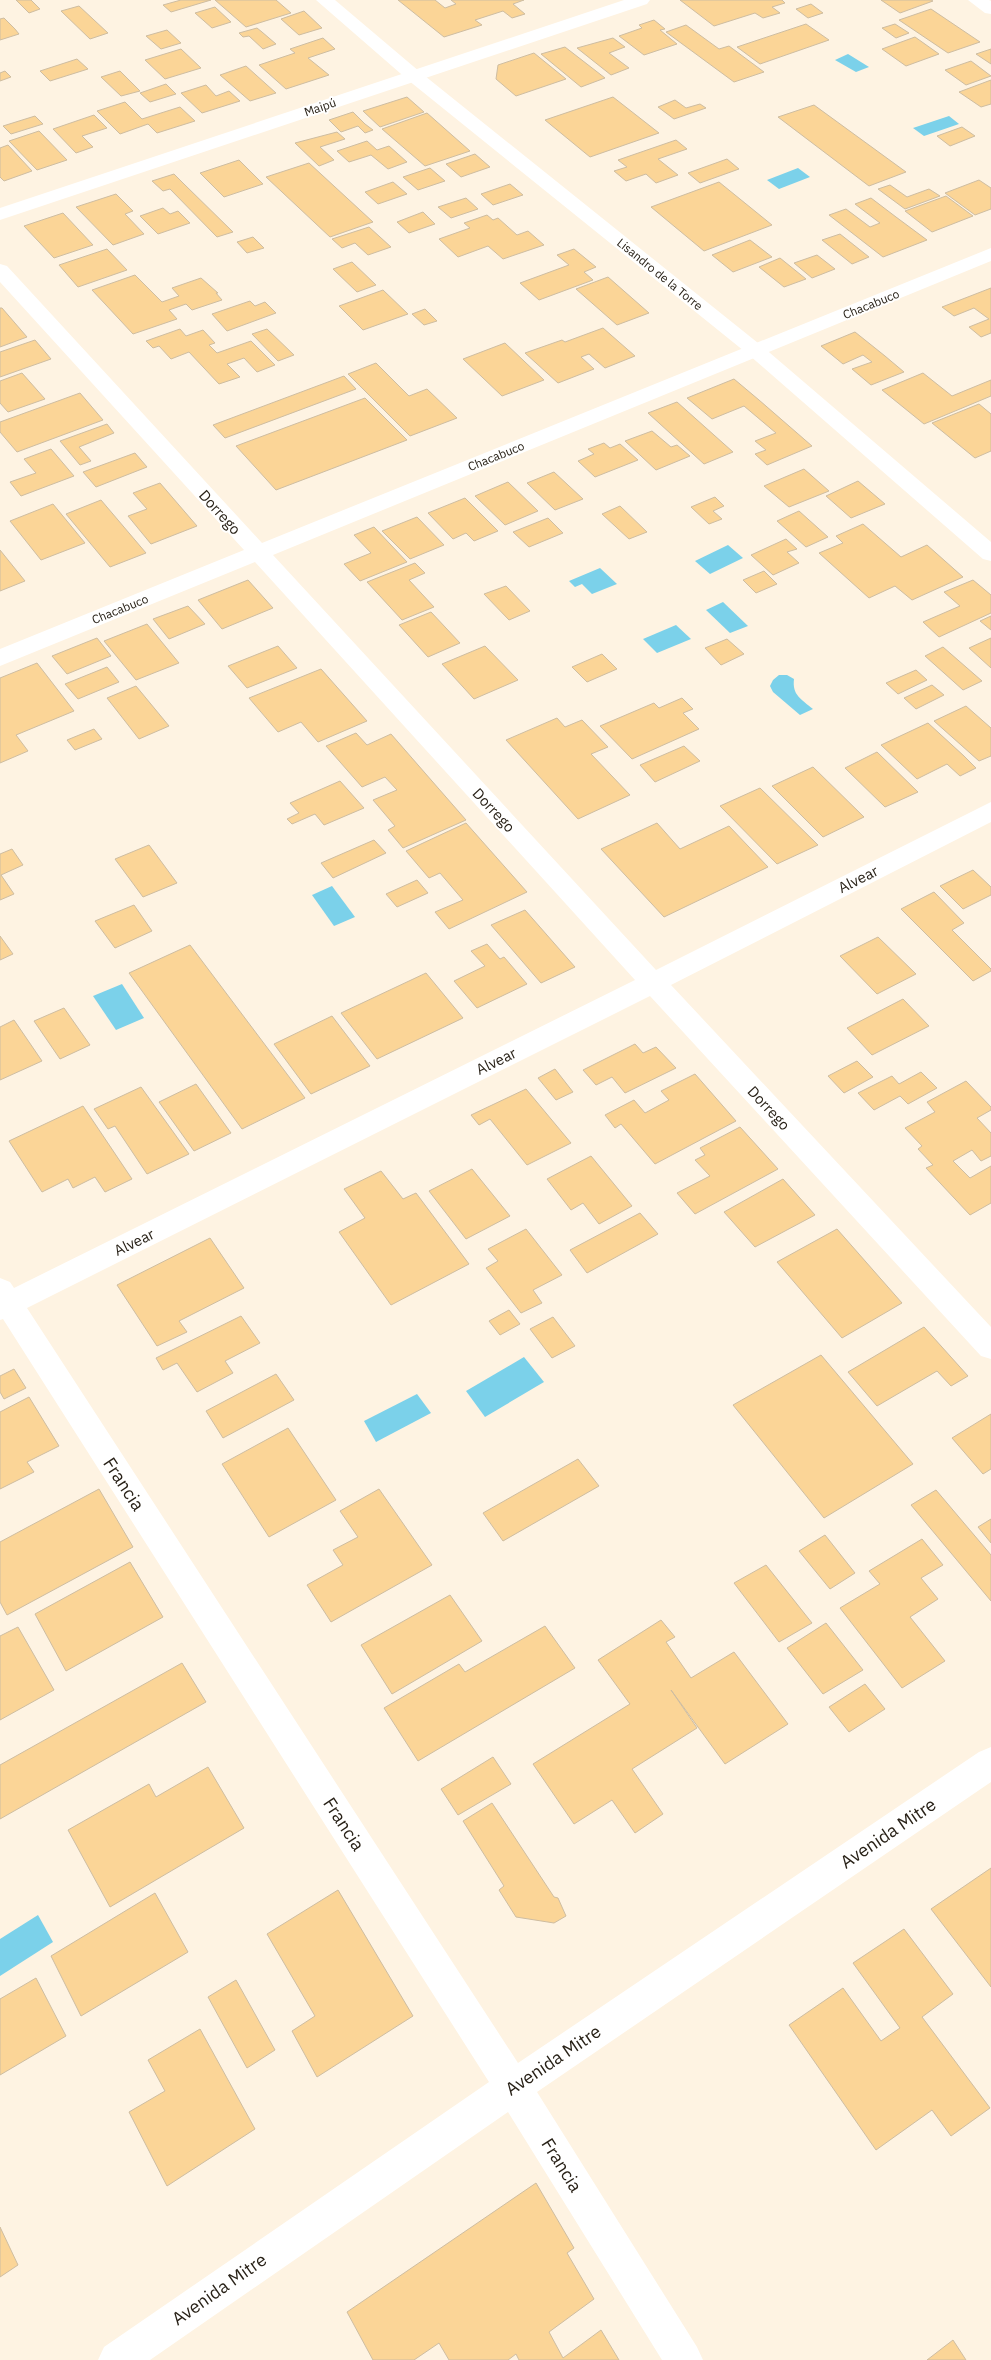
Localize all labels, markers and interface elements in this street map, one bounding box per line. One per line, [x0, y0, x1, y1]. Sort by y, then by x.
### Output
street label: Maipú [302, 95, 338, 119]
street label: Lisandro de la Torre [614, 235, 706, 313]
street label: Chacabuco [841, 286, 902, 322]
street label: Chacabuco [466, 438, 527, 474]
street label: Dorrego [195, 486, 245, 538]
street label: Chacabuco [90, 591, 151, 627]
street label: Dorrego [469, 784, 519, 836]
street label: Alvear [835, 861, 882, 897]
street label: Alvear [473, 1043, 520, 1079]
street label: Dorrego [744, 1082, 794, 1134]
street label: Alvear [111, 1224, 158, 1260]
street label: Francia [98, 1453, 150, 1515]
street label: Avenida Mitre [836, 1792, 940, 1873]
street label: Francia [318, 1793, 370, 1855]
street label: Avenida Mitre [501, 2019, 605, 2100]
street label: Francia [537, 2134, 588, 2197]
street label: Avenida Mitre [167, 2248, 271, 2330]

